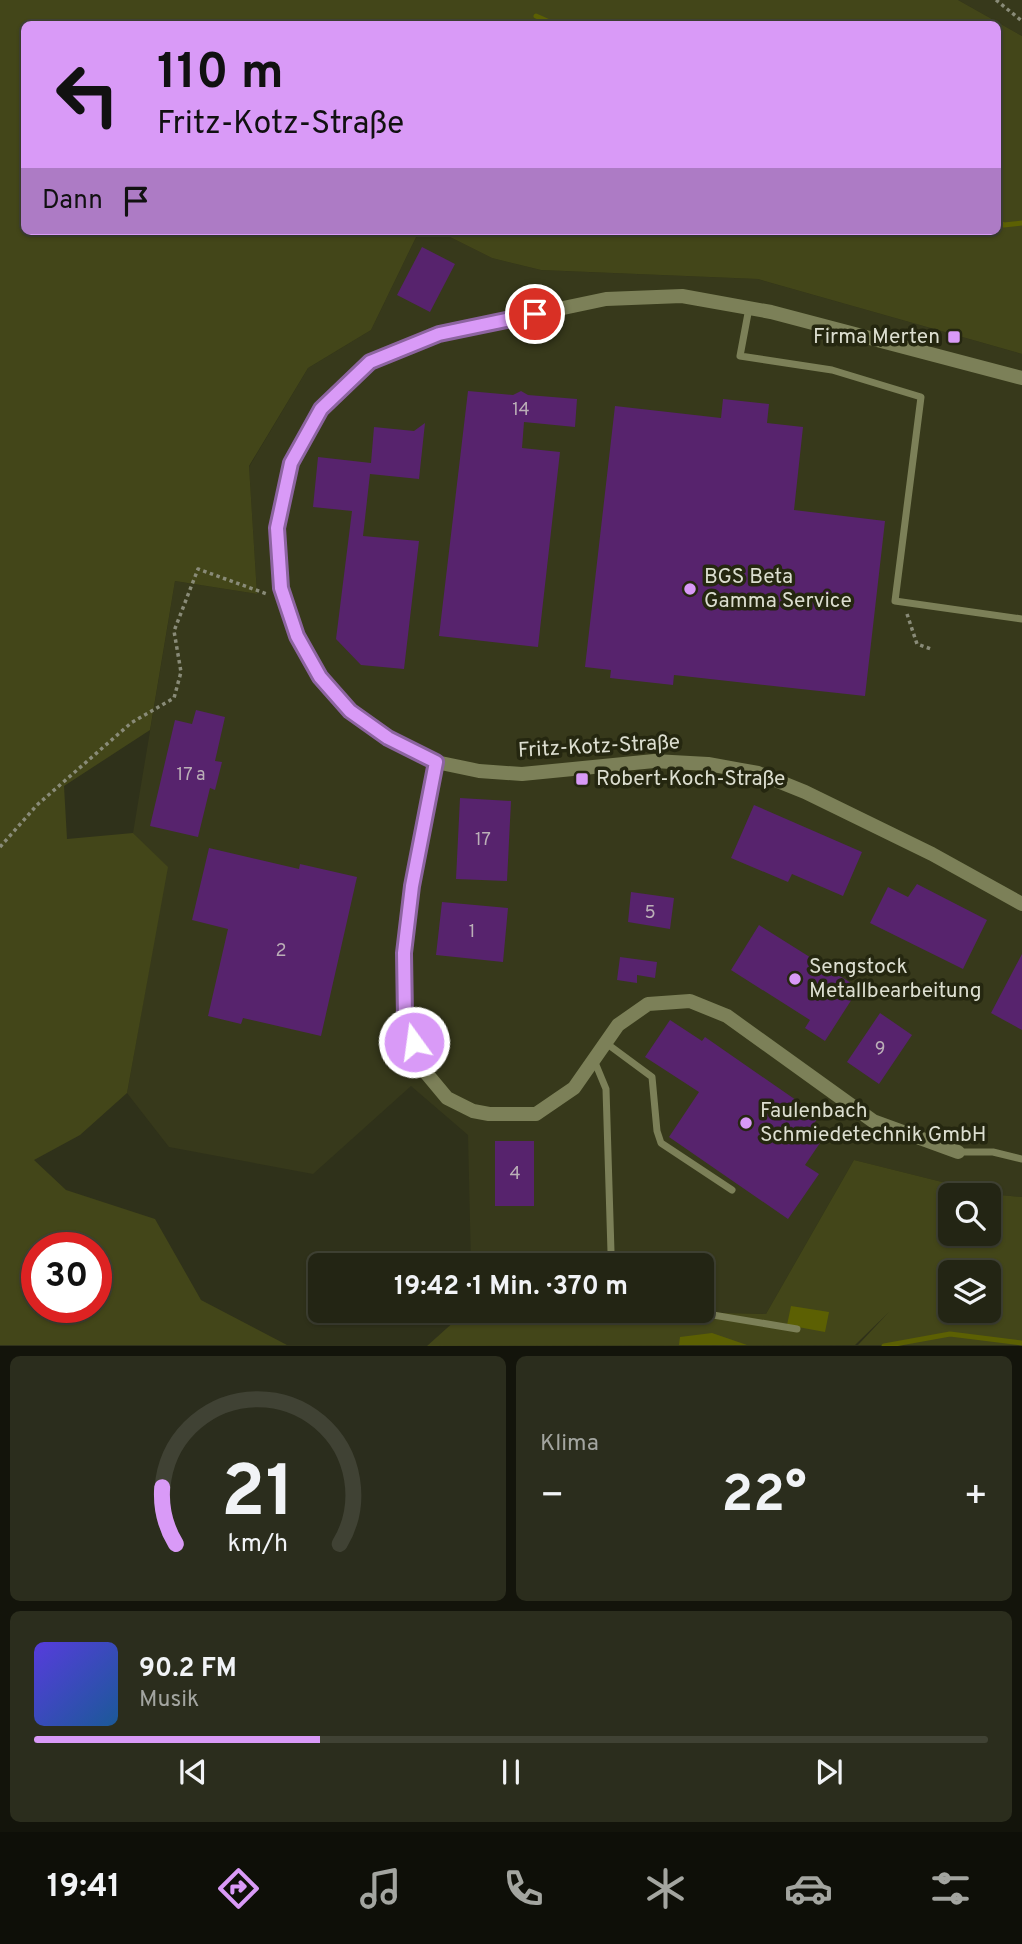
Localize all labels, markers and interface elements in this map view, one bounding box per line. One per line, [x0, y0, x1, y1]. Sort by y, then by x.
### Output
text: 110 m [157, 44, 284, 106]
icon: left [42, 49, 133, 140]
text: Fritz-Kotz-Straße [157, 105, 404, 145]
icon: arrive [117, 182, 155, 220]
text: Dann [42, 185, 103, 218]
pin [505, 284, 565, 344]
icon: arrive [516, 295, 554, 333]
place label: Firma Merten [813, 324, 940, 351]
marker: Firma Merten [946, 329, 962, 345]
house number: 14 [512, 399, 530, 422]
place label: BGS Beta Gamma Service [704, 564, 852, 615]
marker: BGS Beta Gamma Service [682, 581, 698, 597]
street label: Fritz-Kotz-Straße [517, 729, 681, 765]
house number: 17 a [176, 764, 206, 787]
place label: Robert-Koch-Straße [596, 766, 785, 793]
marker: Robert-Koch-Straße [574, 771, 590, 787]
house number: 17 [475, 829, 491, 852]
house number: 5 [644, 902, 656, 925]
house number: 1 [469, 921, 475, 944]
house number: 2 [275, 940, 287, 963]
place label: Sengstock Metallbearbeitung [809, 954, 982, 1005]
marker: Sengstock Metallbearbeitung [787, 971, 803, 987]
position arrow [377, 1005, 451, 1079]
house number: 9 [875, 1038, 885, 1061]
place label: Faulenbach Schmiedetechnik GmbH [760, 1098, 986, 1149]
marker: Faulenbach Schmiedetechnik GmbH [738, 1115, 754, 1131]
house number: 4 [509, 1163, 521, 1186]
map controls [938, 1183, 1001, 1323]
button: search [938, 1183, 1001, 1246]
speed limit sign: 30 [21, 1232, 112, 1323]
button: layers [938, 1260, 1001, 1323]
text: 19:42 · 1 Min. · 370 m [394, 1271, 628, 1304]
text: Klima [540, 1430, 599, 1459]
text: 21 [221, 1451, 295, 1543]
text: 22° [721, 1464, 807, 1530]
text: − [540, 1473, 565, 1522]
text: + [963, 1473, 988, 1522]
text: km/h [228, 1529, 288, 1561]
text: 90.2 FM [139, 1653, 237, 1686]
text: Musik [139, 1686, 199, 1715]
icon: previous [174, 1753, 212, 1791]
icon: pause [492, 1753, 530, 1791]
icon: next [810, 1753, 848, 1791]
icon: directions [214, 1864, 263, 1913]
icon: music [356, 1864, 405, 1913]
icon: phone [499, 1864, 548, 1913]
icon: climate [641, 1864, 690, 1913]
icon: car [784, 1864, 833, 1913]
icon: filters [926, 1864, 975, 1913]
text: 19:41 [47, 1868, 120, 1908]

